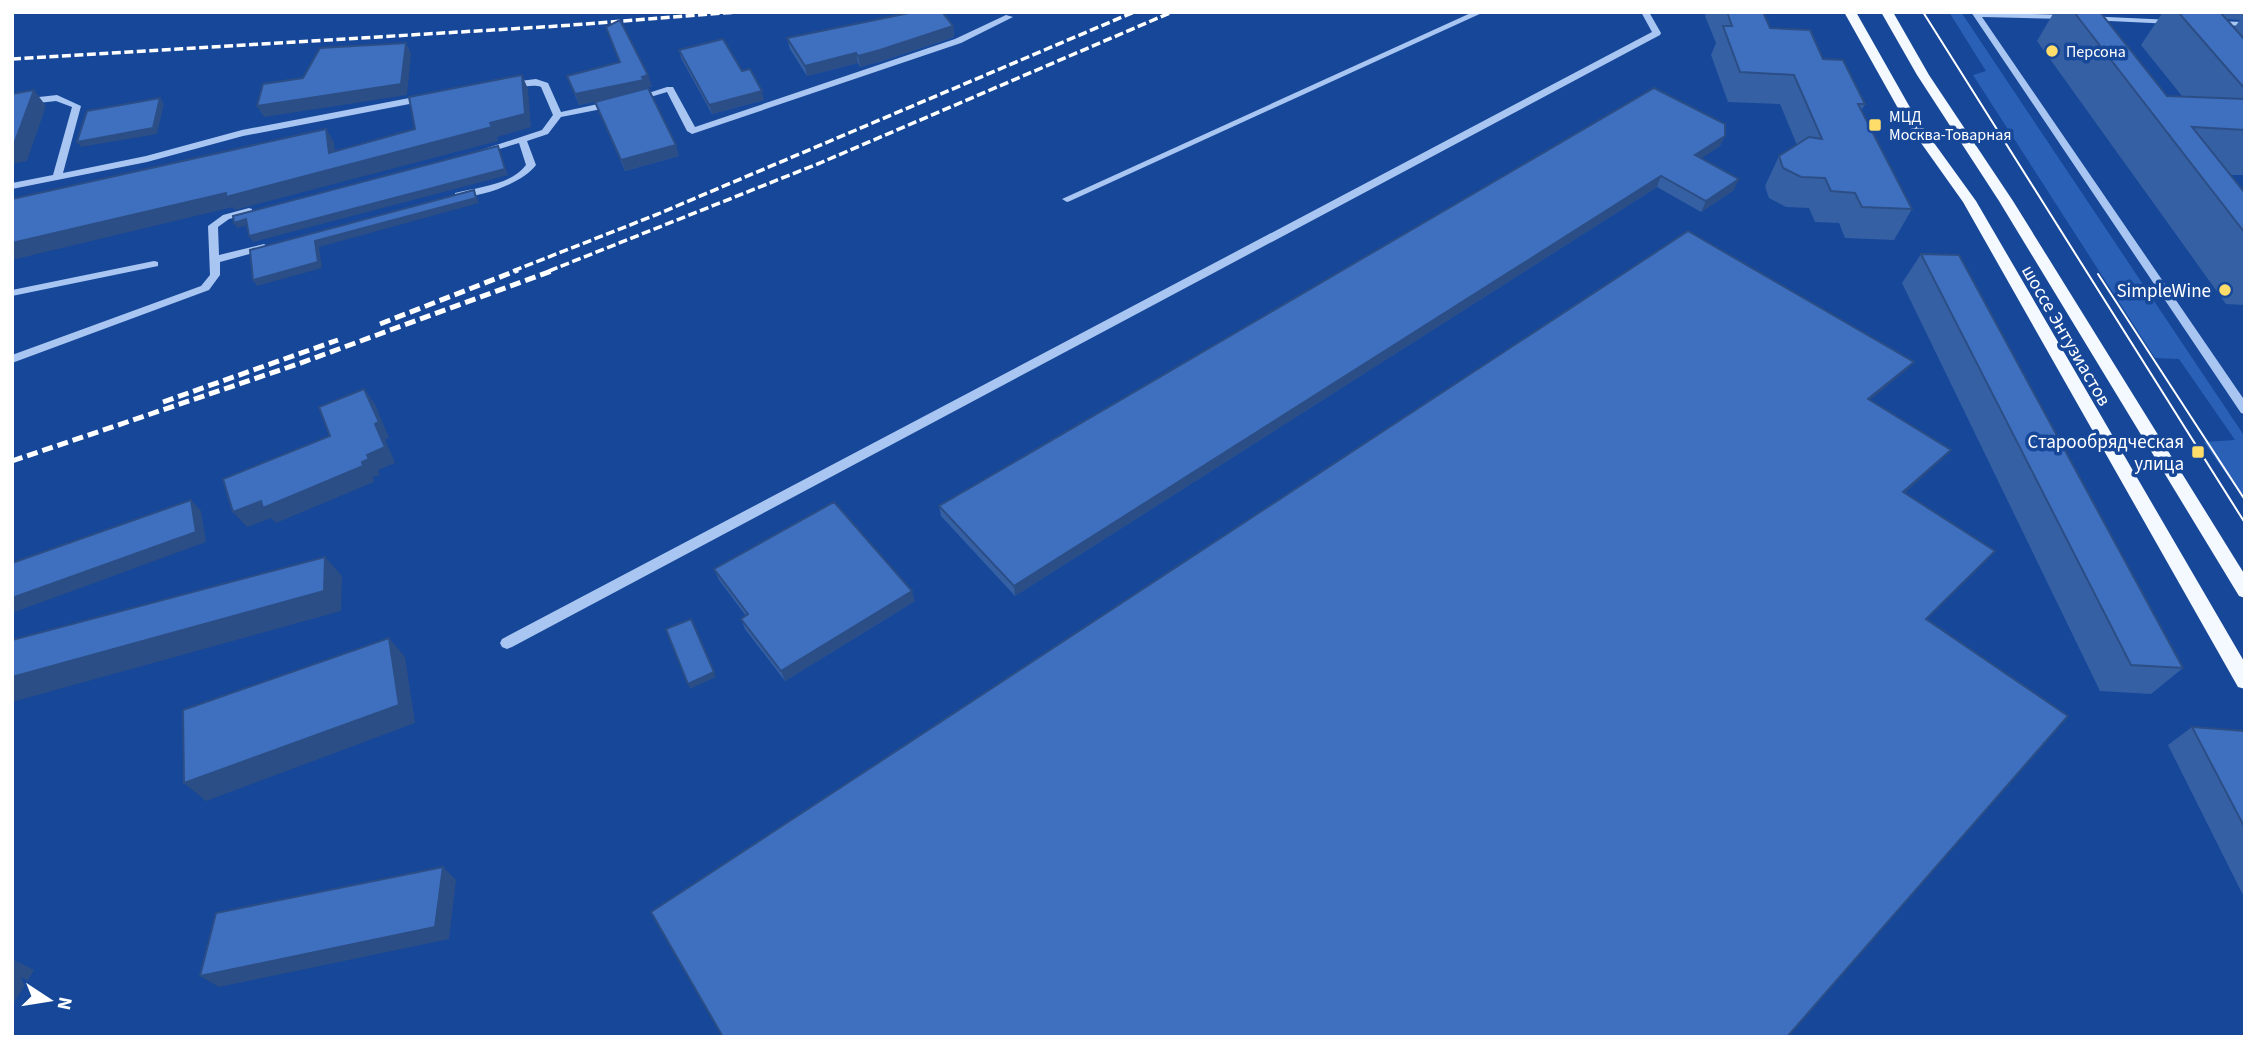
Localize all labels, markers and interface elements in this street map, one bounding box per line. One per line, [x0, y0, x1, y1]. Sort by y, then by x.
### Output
place label: Персона [2066, 41, 2126, 63]
marker: Персона [2044, 43, 2060, 59]
place label: МЦД Москва-Товарная [1889, 106, 2012, 146]
marker: МЦД Москва-Товарная [1867, 117, 1883, 133]
street label: шоссе Энтузиастов [2014, 260, 2117, 411]
place label: SimpleWine [2116, 278, 2211, 305]
marker: SimpleWine [2217, 282, 2233, 298]
place label: Старообрядческая улица [2028, 429, 2184, 478]
marker: Старообрядческая улица [2190, 444, 2206, 460]
north arrow [14, 965, 84, 1035]
text: N [50, 994, 79, 1012]

